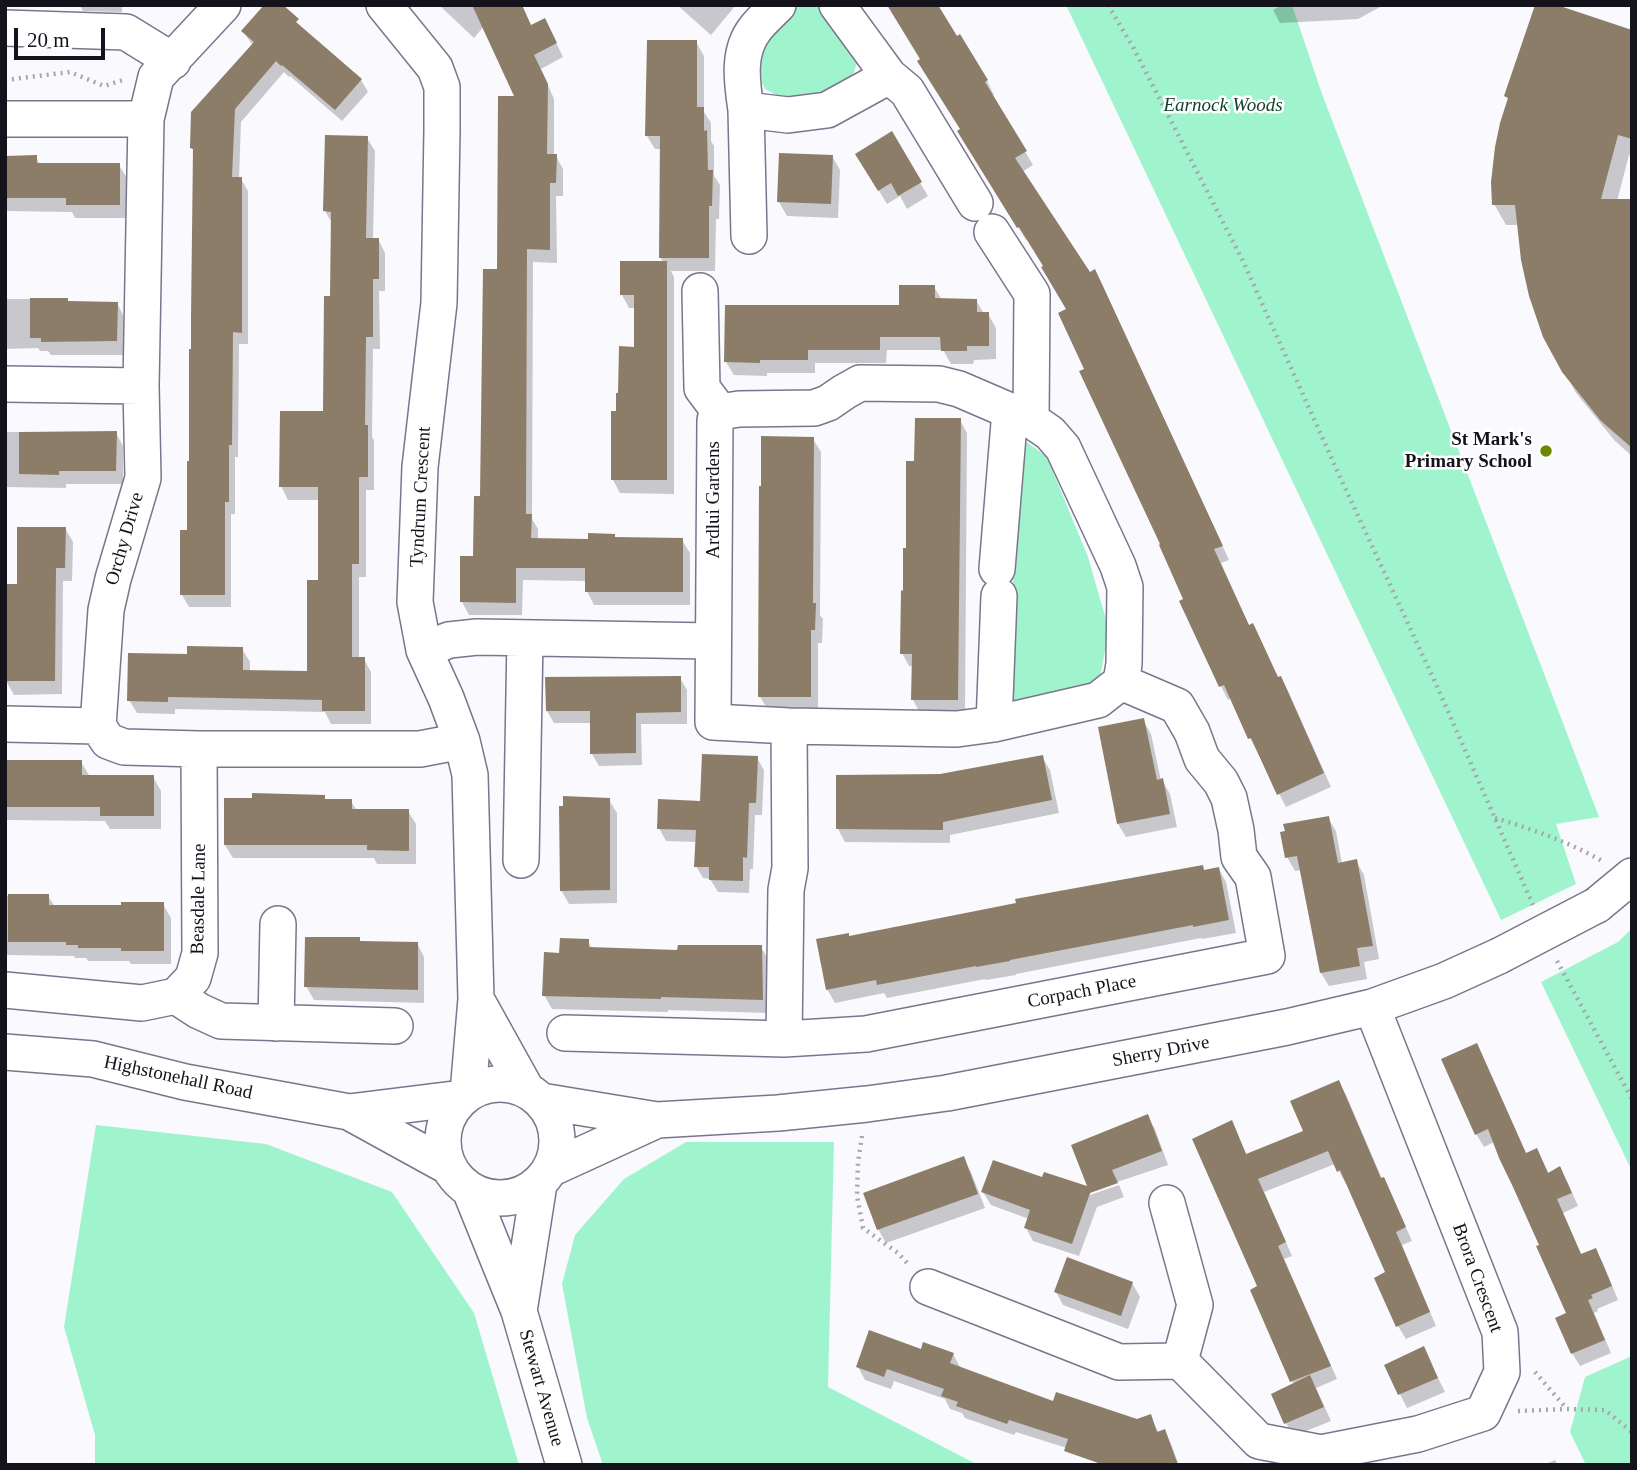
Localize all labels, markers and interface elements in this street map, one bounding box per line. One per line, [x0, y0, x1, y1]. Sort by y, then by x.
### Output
scale bar [18, 14, 108, 58]
text: 20 m [27, 28, 70, 52]
park label: Earnock Woods [1163, 95, 1283, 117]
street label: Tyndrum Crescent [406, 426, 436, 568]
place label: St Mark's Primary School [1405, 429, 1532, 473]
street label: Ardlui Gardens [703, 441, 725, 559]
marker: St Mark's Primary School [1538, 443, 1554, 459]
street label: Orchy Drive [101, 490, 149, 588]
street label: Beasdale Lane [187, 843, 211, 955]
street label: Corpach Place [1026, 970, 1138, 1014]
street label: Sherry Drive [1110, 1031, 1212, 1073]
street label: Highstonehall Road [102, 1051, 254, 1105]
street label: Brora Crescent [1447, 1220, 1507, 1336]
street label: Stewart Avenue [513, 1327, 569, 1449]

